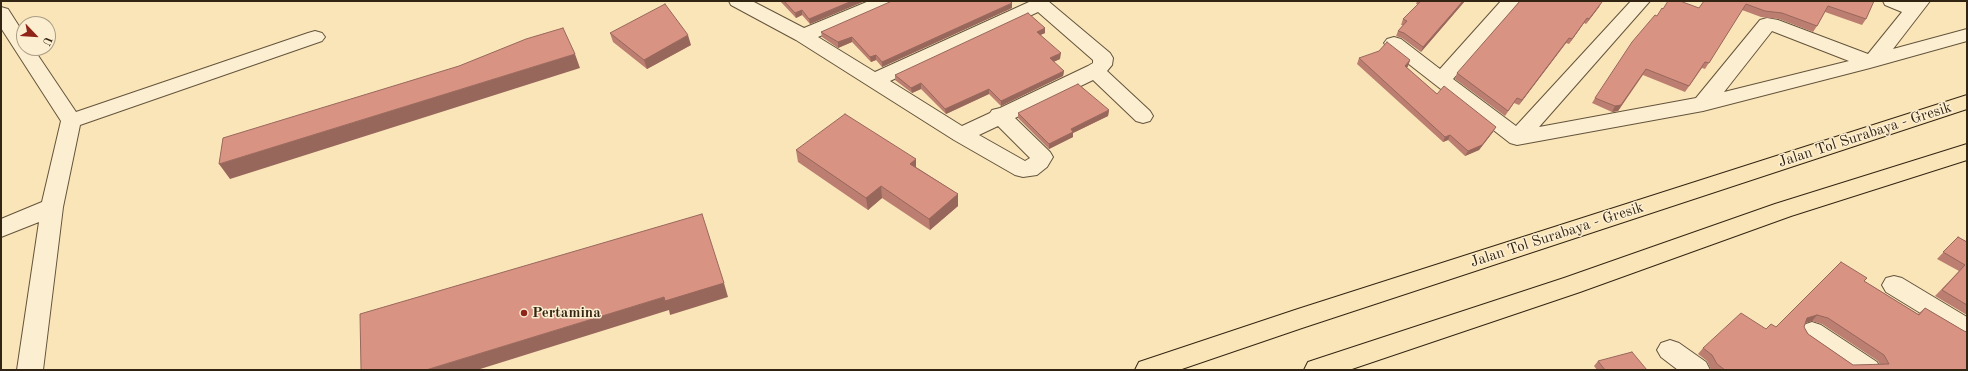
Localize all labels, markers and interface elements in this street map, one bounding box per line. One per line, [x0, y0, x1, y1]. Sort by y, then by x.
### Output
north arrow [16, 16, 56, 56]
text: U [40, 35, 53, 47]
street label: Jalan Tol Surabaya - Gresik [1776, 98, 1954, 172]
street label: Jalan Tol Surabaya - Gresik [1468, 198, 1646, 272]
place label: Pertamina [532, 304, 601, 322]
marker: Pertamina [519, 308, 529, 318]

